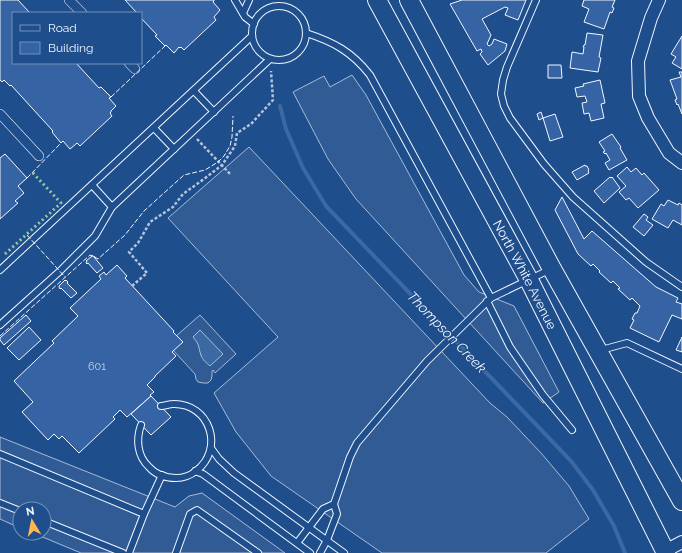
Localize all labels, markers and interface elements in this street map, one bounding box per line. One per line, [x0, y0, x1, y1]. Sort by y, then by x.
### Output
legend [12, 12, 142, 64]
text: Road [48, 21, 77, 35]
text: Building [48, 41, 94, 55]
street label: North White Avenue [490, 217, 560, 332]
water label: Thompson Creek [404, 288, 490, 376]
house number: 601 [88, 360, 106, 373]
north arrow [12, 501, 52, 541]
text: N [25, 505, 36, 519]

